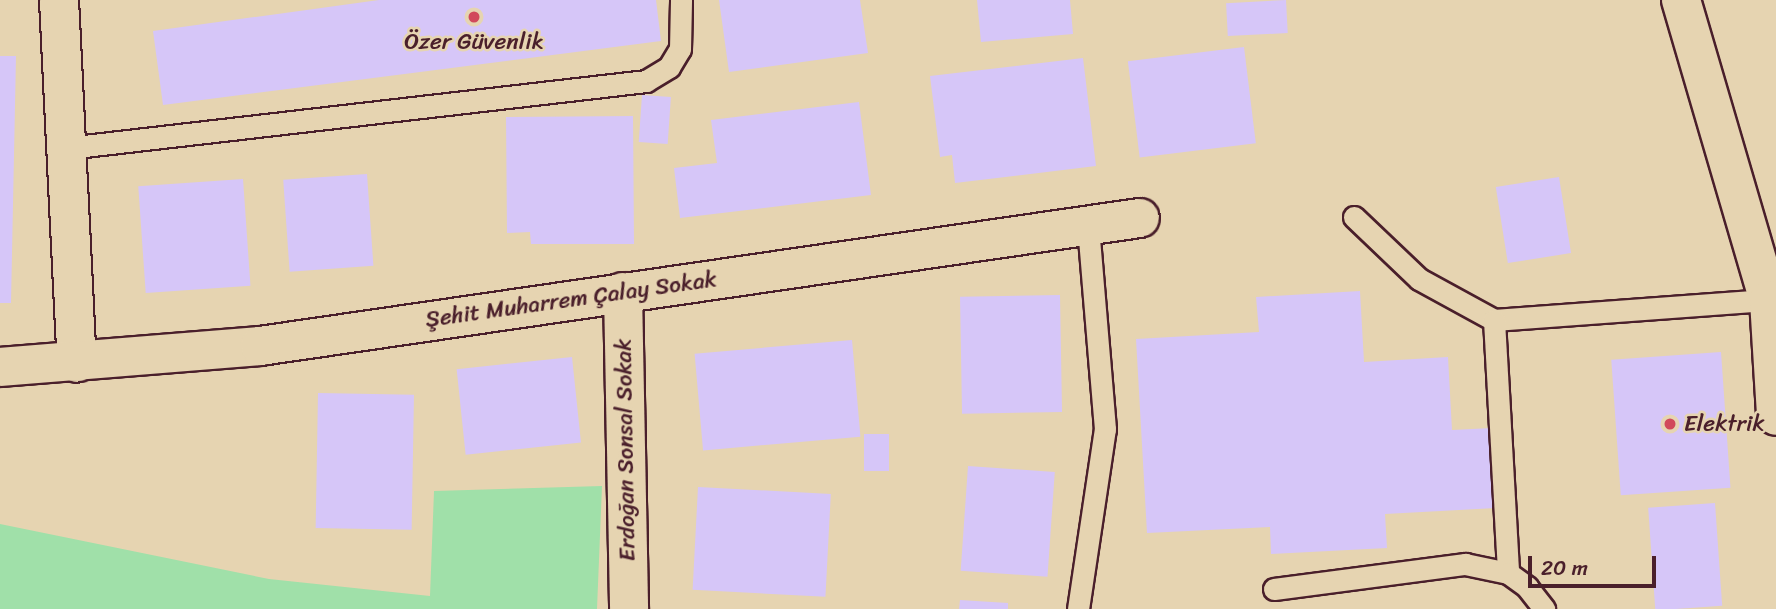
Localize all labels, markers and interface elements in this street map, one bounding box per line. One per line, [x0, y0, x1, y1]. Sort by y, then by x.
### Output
marker: Özer Güvenlik [466, 9, 482, 25]
place label: Özer Güvenlik [404, 28, 544, 56]
street label: Şehit Muharrem Çalay Sokak [424, 266, 718, 334]
street label: Erdoğan Sonsal Sokak [610, 338, 642, 562]
place label: Elektrik [1684, 410, 1765, 438]
marker: Elektrik [1662, 416, 1678, 432]
scale bar [1531, 542, 1659, 586]
text: 20 m [1541, 549, 1588, 587]

